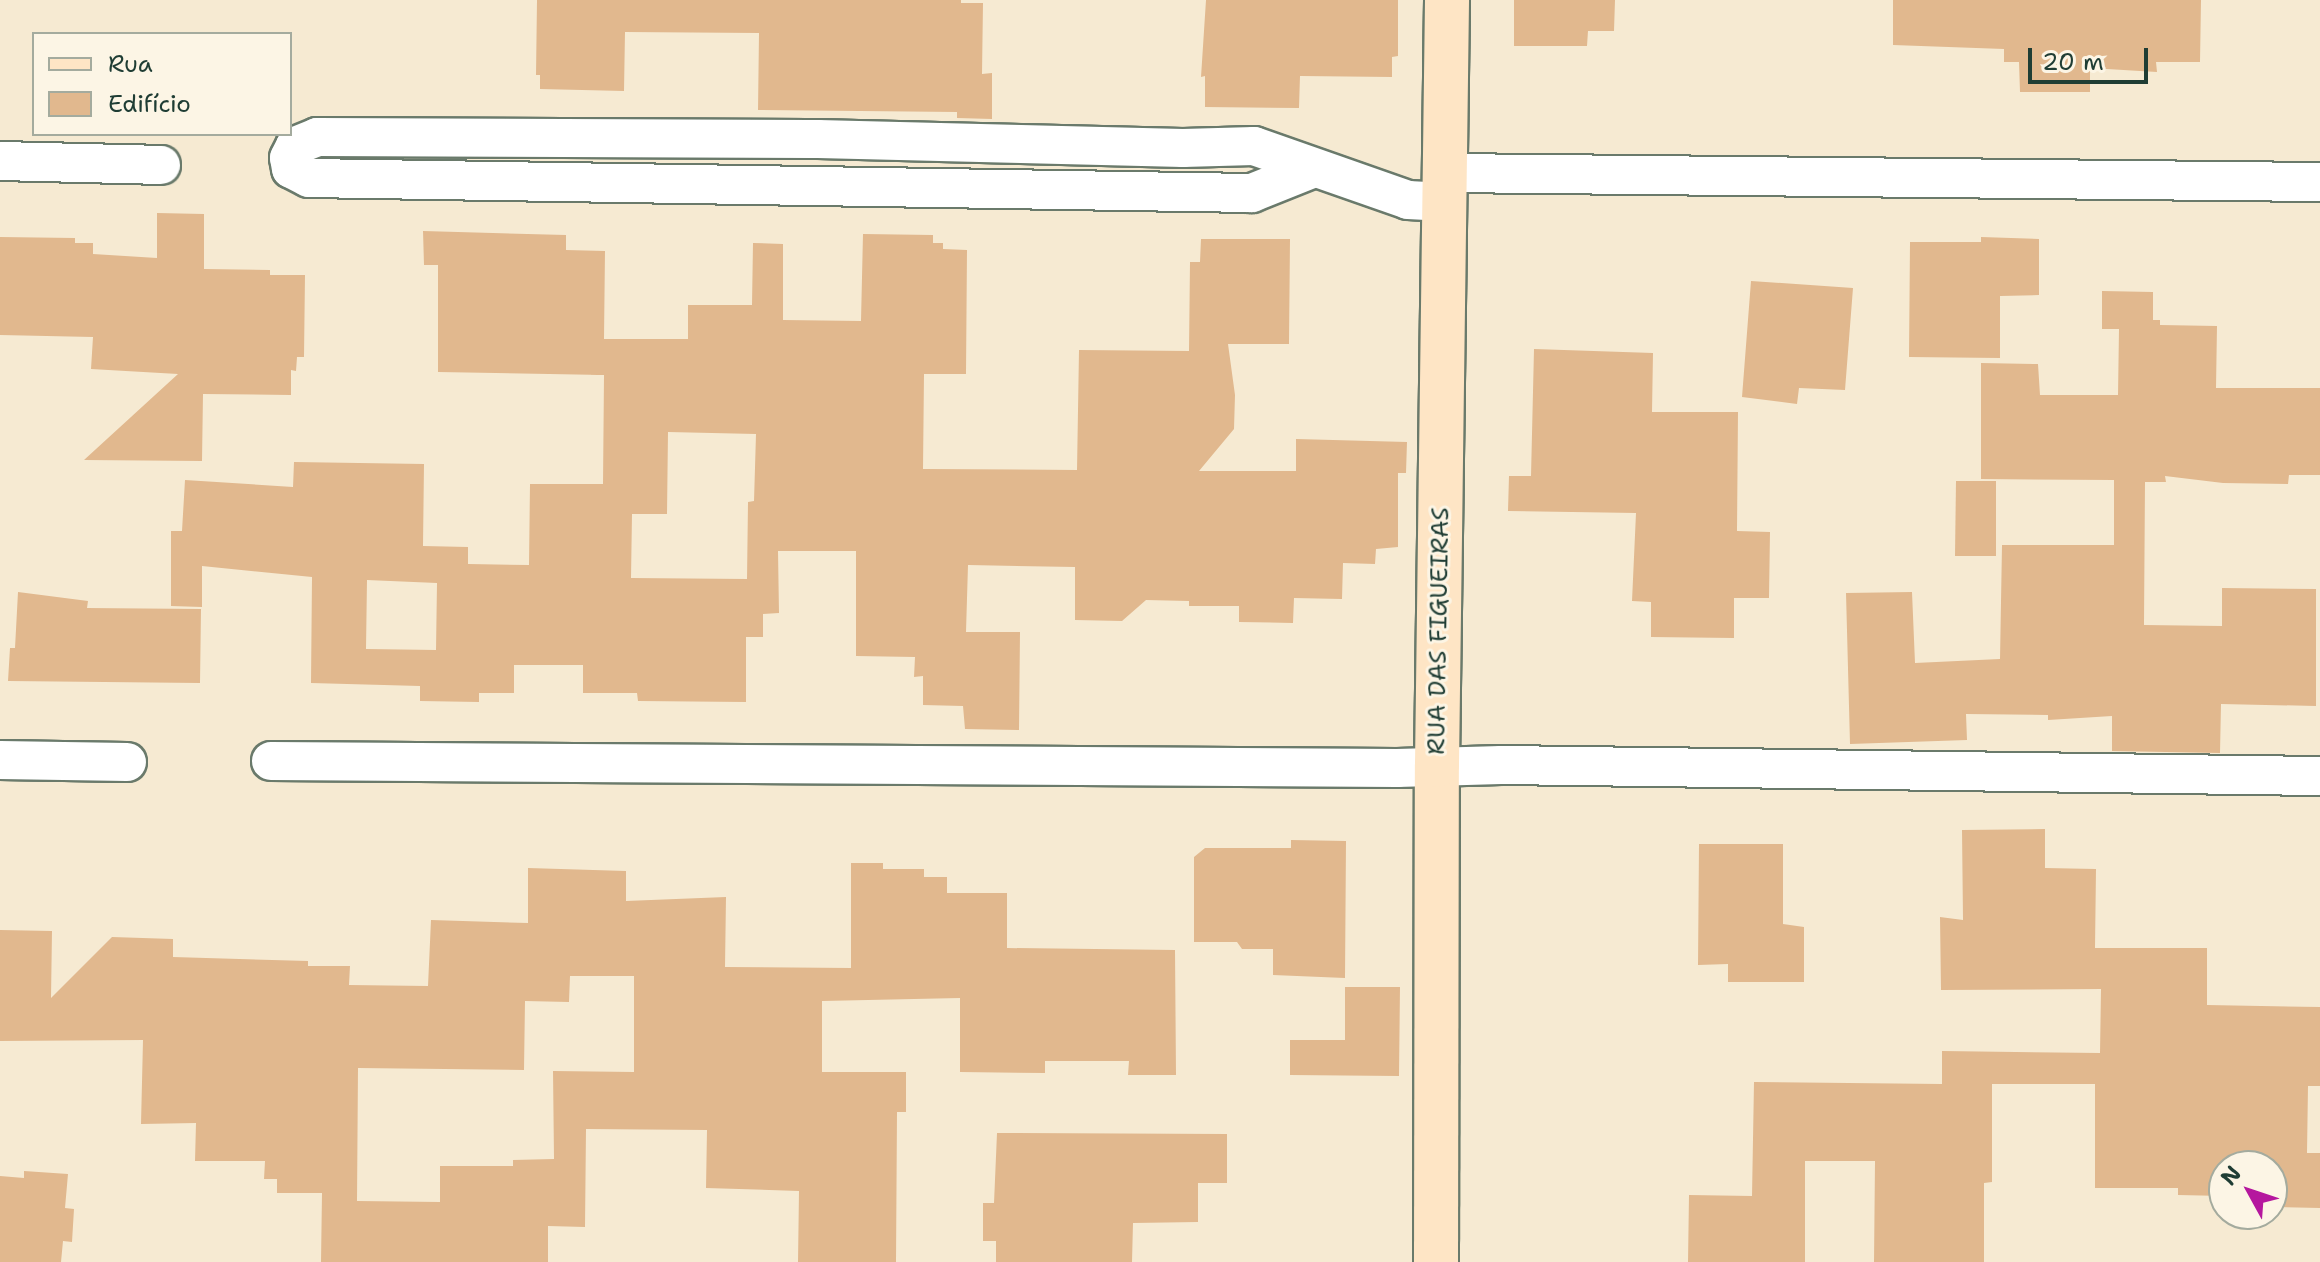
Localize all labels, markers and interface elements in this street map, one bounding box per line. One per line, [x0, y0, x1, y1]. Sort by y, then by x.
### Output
legend [32, 32, 292, 136]
scale bar [2032, 32, 2152, 82]
text: 20 m [2042, 46, 2104, 78]
text: Rua [108, 48, 153, 80]
text: Edifício [108, 88, 191, 120]
street label: RUA DAS FIGUEIRAS [1422, 507, 1456, 755]
north arrow [2208, 1150, 2288, 1230]
text: N [2214, 1160, 2247, 1192]

